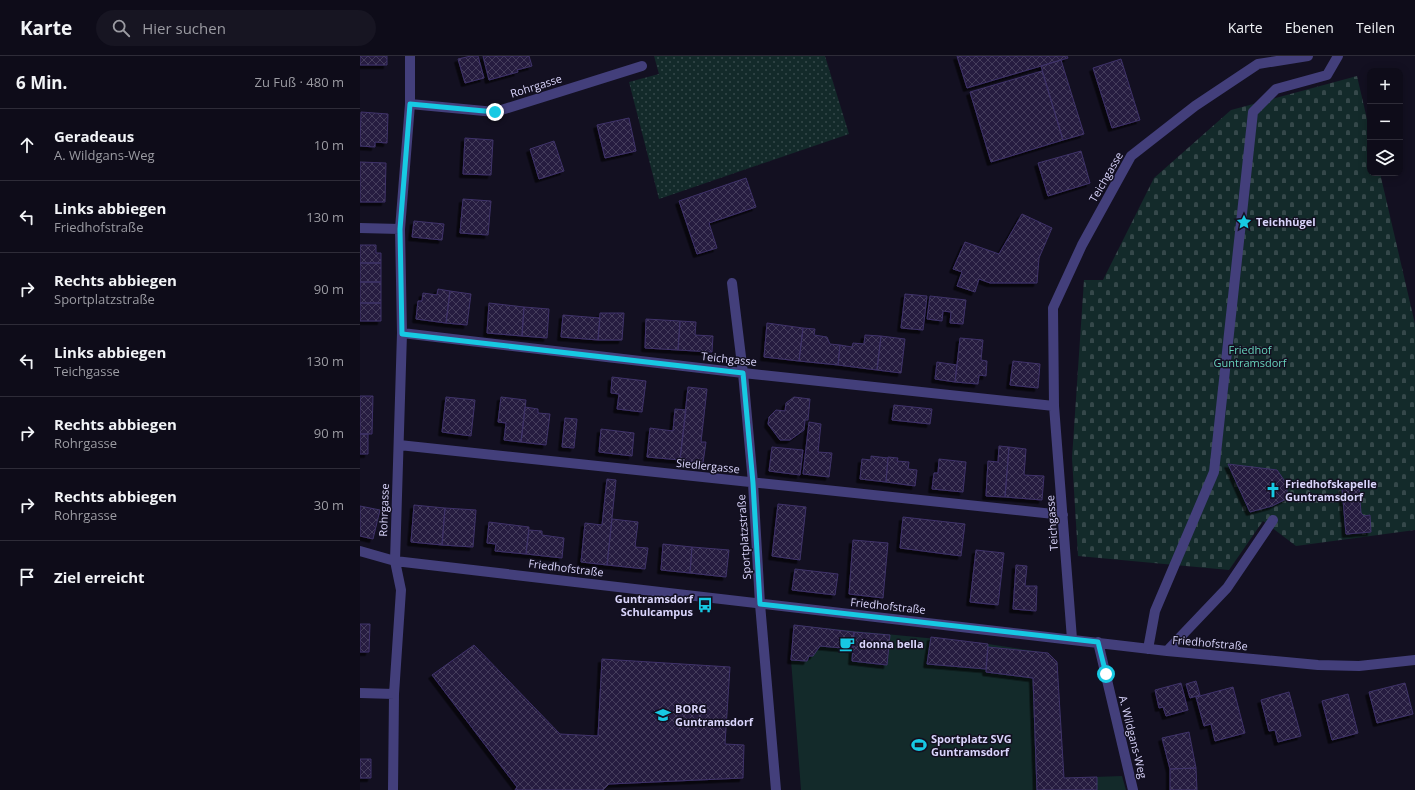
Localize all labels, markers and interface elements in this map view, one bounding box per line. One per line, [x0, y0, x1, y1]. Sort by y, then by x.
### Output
search box [96, 10, 376, 46]
text: Karte [20, 15, 72, 41]
icon: search [110, 17, 132, 39]
text: Hier suchen [142, 18, 226, 38]
text: Karte [1228, 18, 1263, 37]
text: Ebenen [1285, 18, 1334, 37]
text: Teilen [1356, 18, 1395, 37]
map controls [1367, 68, 1403, 176]
button: + [1367, 68, 1403, 104]
text: 6 Min. [16, 71, 67, 94]
street label: Rohrgasse [508, 71, 564, 101]
text: Zu Fuß · 480 m [255, 73, 344, 91]
route end [486, 103, 504, 121]
button: − [1367, 104, 1403, 140]
text: Geradeaus [54, 126, 134, 146]
icon: ahead [16, 134, 38, 156]
text: 10 m [314, 136, 344, 154]
button: layers [1367, 140, 1403, 176]
text: A. Wildgans-Weg [54, 146, 155, 164]
street label: Teichgasse [1085, 149, 1126, 205]
text: Links abbiegen [54, 198, 166, 218]
icon: left [16, 206, 38, 228]
text: 130 m [306, 208, 344, 226]
place icon: Teichhügel [1235, 213, 1253, 231]
place label: Teichhügel [1256, 214, 1316, 229]
text: Friedhofstraße [54, 218, 143, 236]
text: Rechts abbiegen [54, 270, 177, 290]
icon: right [16, 278, 38, 300]
text: 90 m [314, 280, 344, 298]
text: Sportplatzstraße [54, 290, 155, 308]
text: Links abbiegen [54, 342, 166, 362]
park label: Friedhof Guntramsdorf [1214, 342, 1288, 370]
street label: Teichgasse [701, 348, 758, 369]
icon: left [16, 350, 38, 372]
text: 130 m [306, 352, 344, 370]
text: Teichgasse [54, 362, 120, 380]
text: Rechts abbiegen [54, 414, 177, 434]
icon: right [16, 422, 38, 444]
text: 90 m [314, 424, 344, 442]
text: Rohrgasse [54, 434, 117, 452]
street label: Siedlergasse [675, 455, 741, 476]
place label: Friedhofskapelle Guntramsdorf [1285, 476, 1377, 504]
church icon: Friedhofskapelle Guntramsdorf [1264, 481, 1282, 499]
street label: Rohrgasse [375, 483, 392, 537]
text: Rechts abbiegen [54, 486, 177, 506]
icon: right [16, 494, 38, 516]
street label: Sportplatzstraße [733, 494, 754, 580]
street label: Teichgasse [1042, 495, 1061, 551]
text: 30 m [314, 496, 344, 514]
text: Rohrgasse [54, 506, 117, 524]
street label: Friedhofstraße [528, 555, 605, 580]
icon: arrive [16, 566, 38, 588]
text: Ziel erreicht [54, 567, 145, 587]
place label: Guntramsdorf Schulcampus [615, 591, 694, 619]
street label: Friedhofstraße [850, 594, 926, 617]
bus stop icon: Guntramsdorf Schulcampus [696, 596, 714, 614]
street label: Friedhofstraße [1172, 632, 1248, 653]
cafe icon: donna bella [838, 635, 856, 653]
place label: donna bella [859, 636, 924, 651]
route start [1097, 665, 1115, 683]
street label: A. Wildgans-Weg [1116, 694, 1151, 780]
place label: BORG Guntramsdorf [675, 701, 754, 729]
school or university icon: BORG Guntramsdorf [654, 706, 672, 724]
place label: Sportplatz SVG Guntramsdorf [931, 731, 1012, 759]
sports icon: Sportplatz SVG Guntramsdorf [910, 736, 928, 754]

